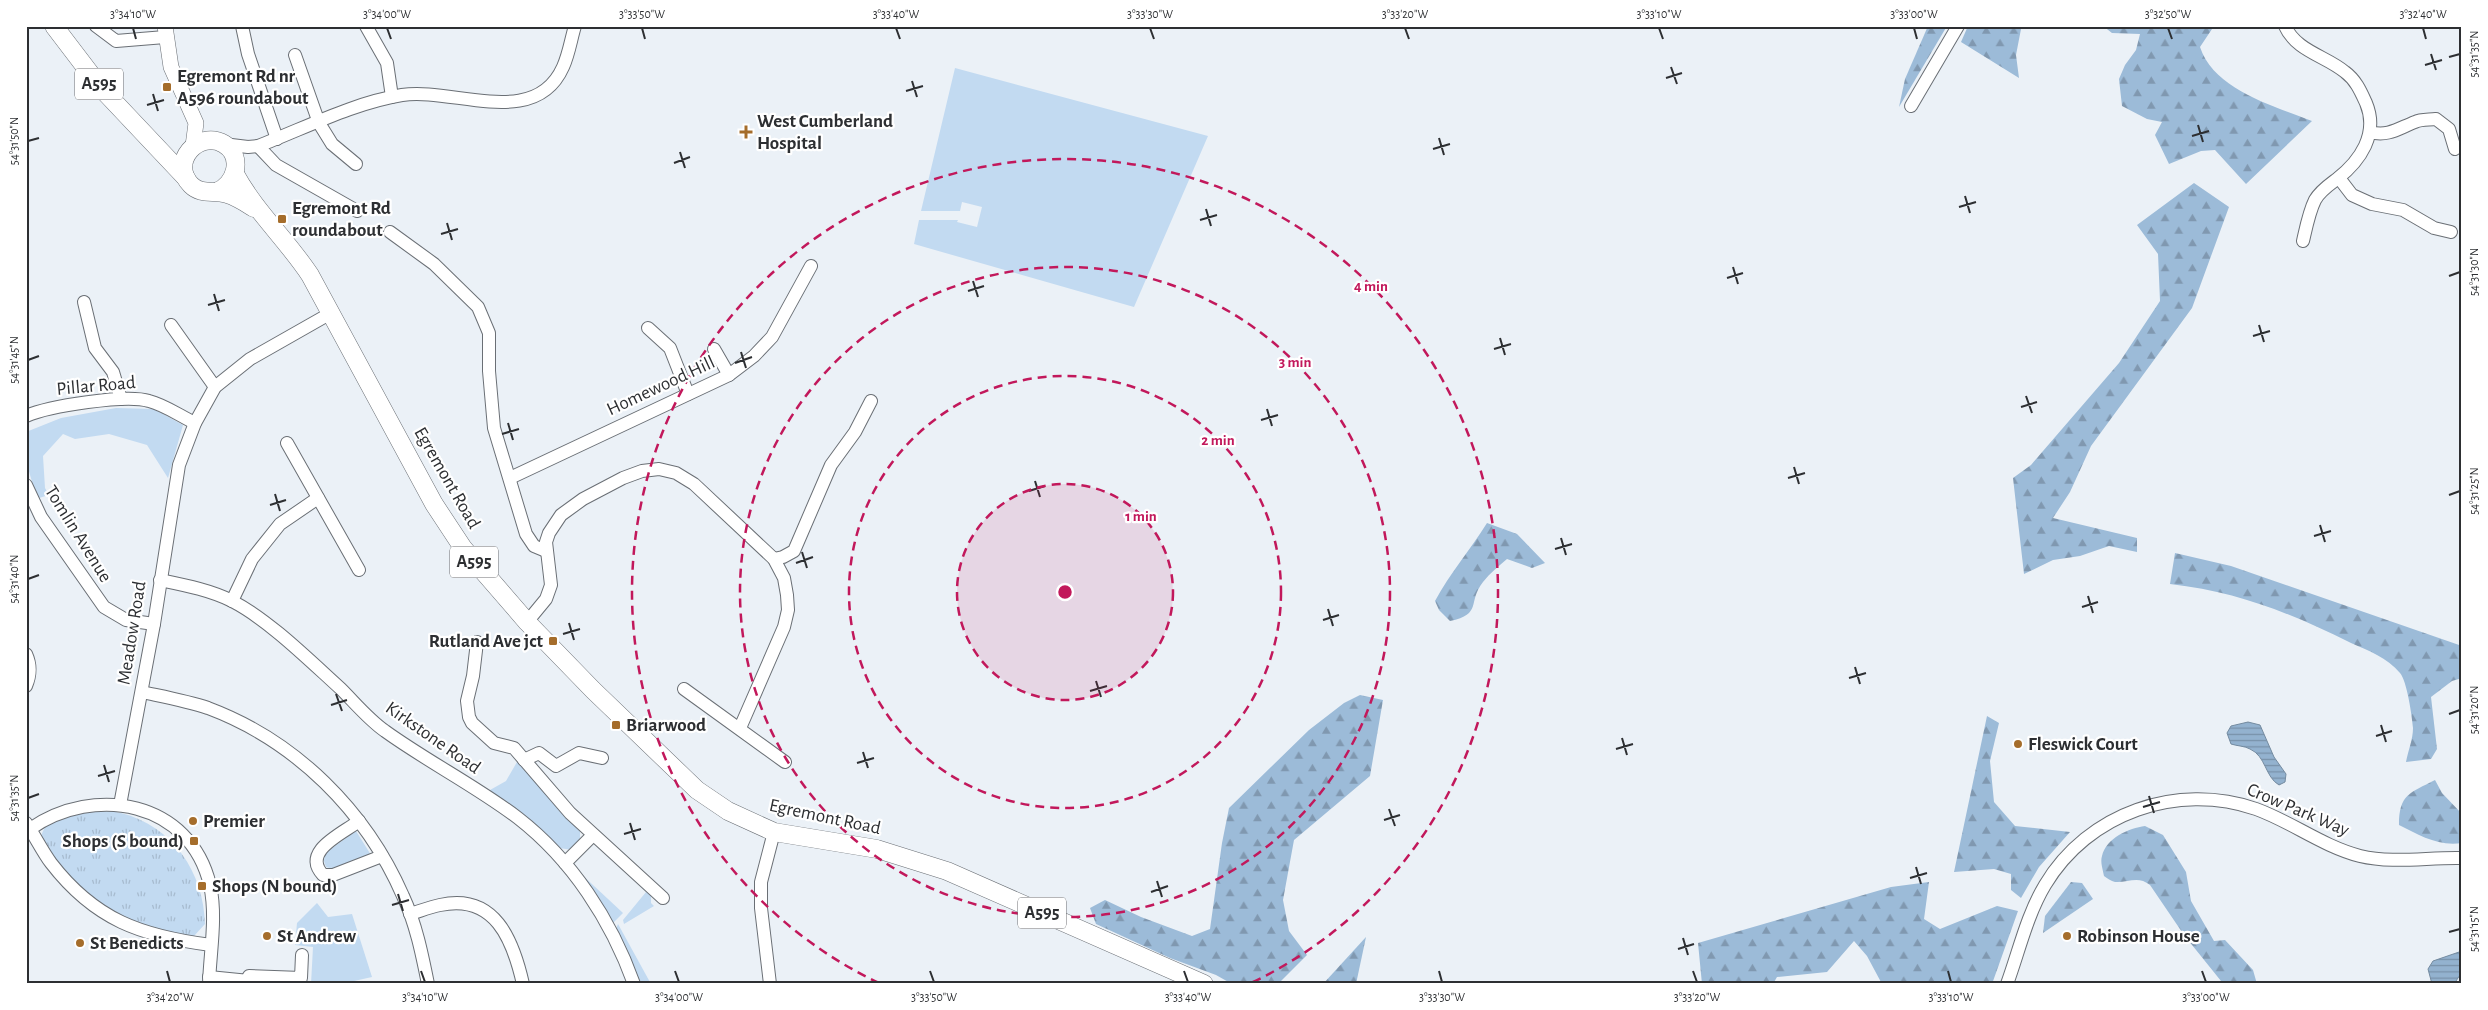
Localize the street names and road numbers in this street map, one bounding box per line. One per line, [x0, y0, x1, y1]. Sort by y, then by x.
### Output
road number: A595 [75, 68, 123, 100]
street label: Homewood Hill [604, 353, 718, 419]
street label: Pillar Road [56, 373, 137, 399]
street label: Egremont Road [410, 424, 484, 532]
street label: Tomlin Avenue [41, 482, 115, 586]
road number: A595 [450, 546, 498, 578]
street label: Meadow Road [114, 580, 150, 686]
street label: Kirkstone Road [382, 698, 484, 778]
street label: Crow Park Way [2244, 780, 2352, 840]
street label: Egremont Road [767, 796, 883, 838]
road number: A595 [1018, 898, 1066, 928]

